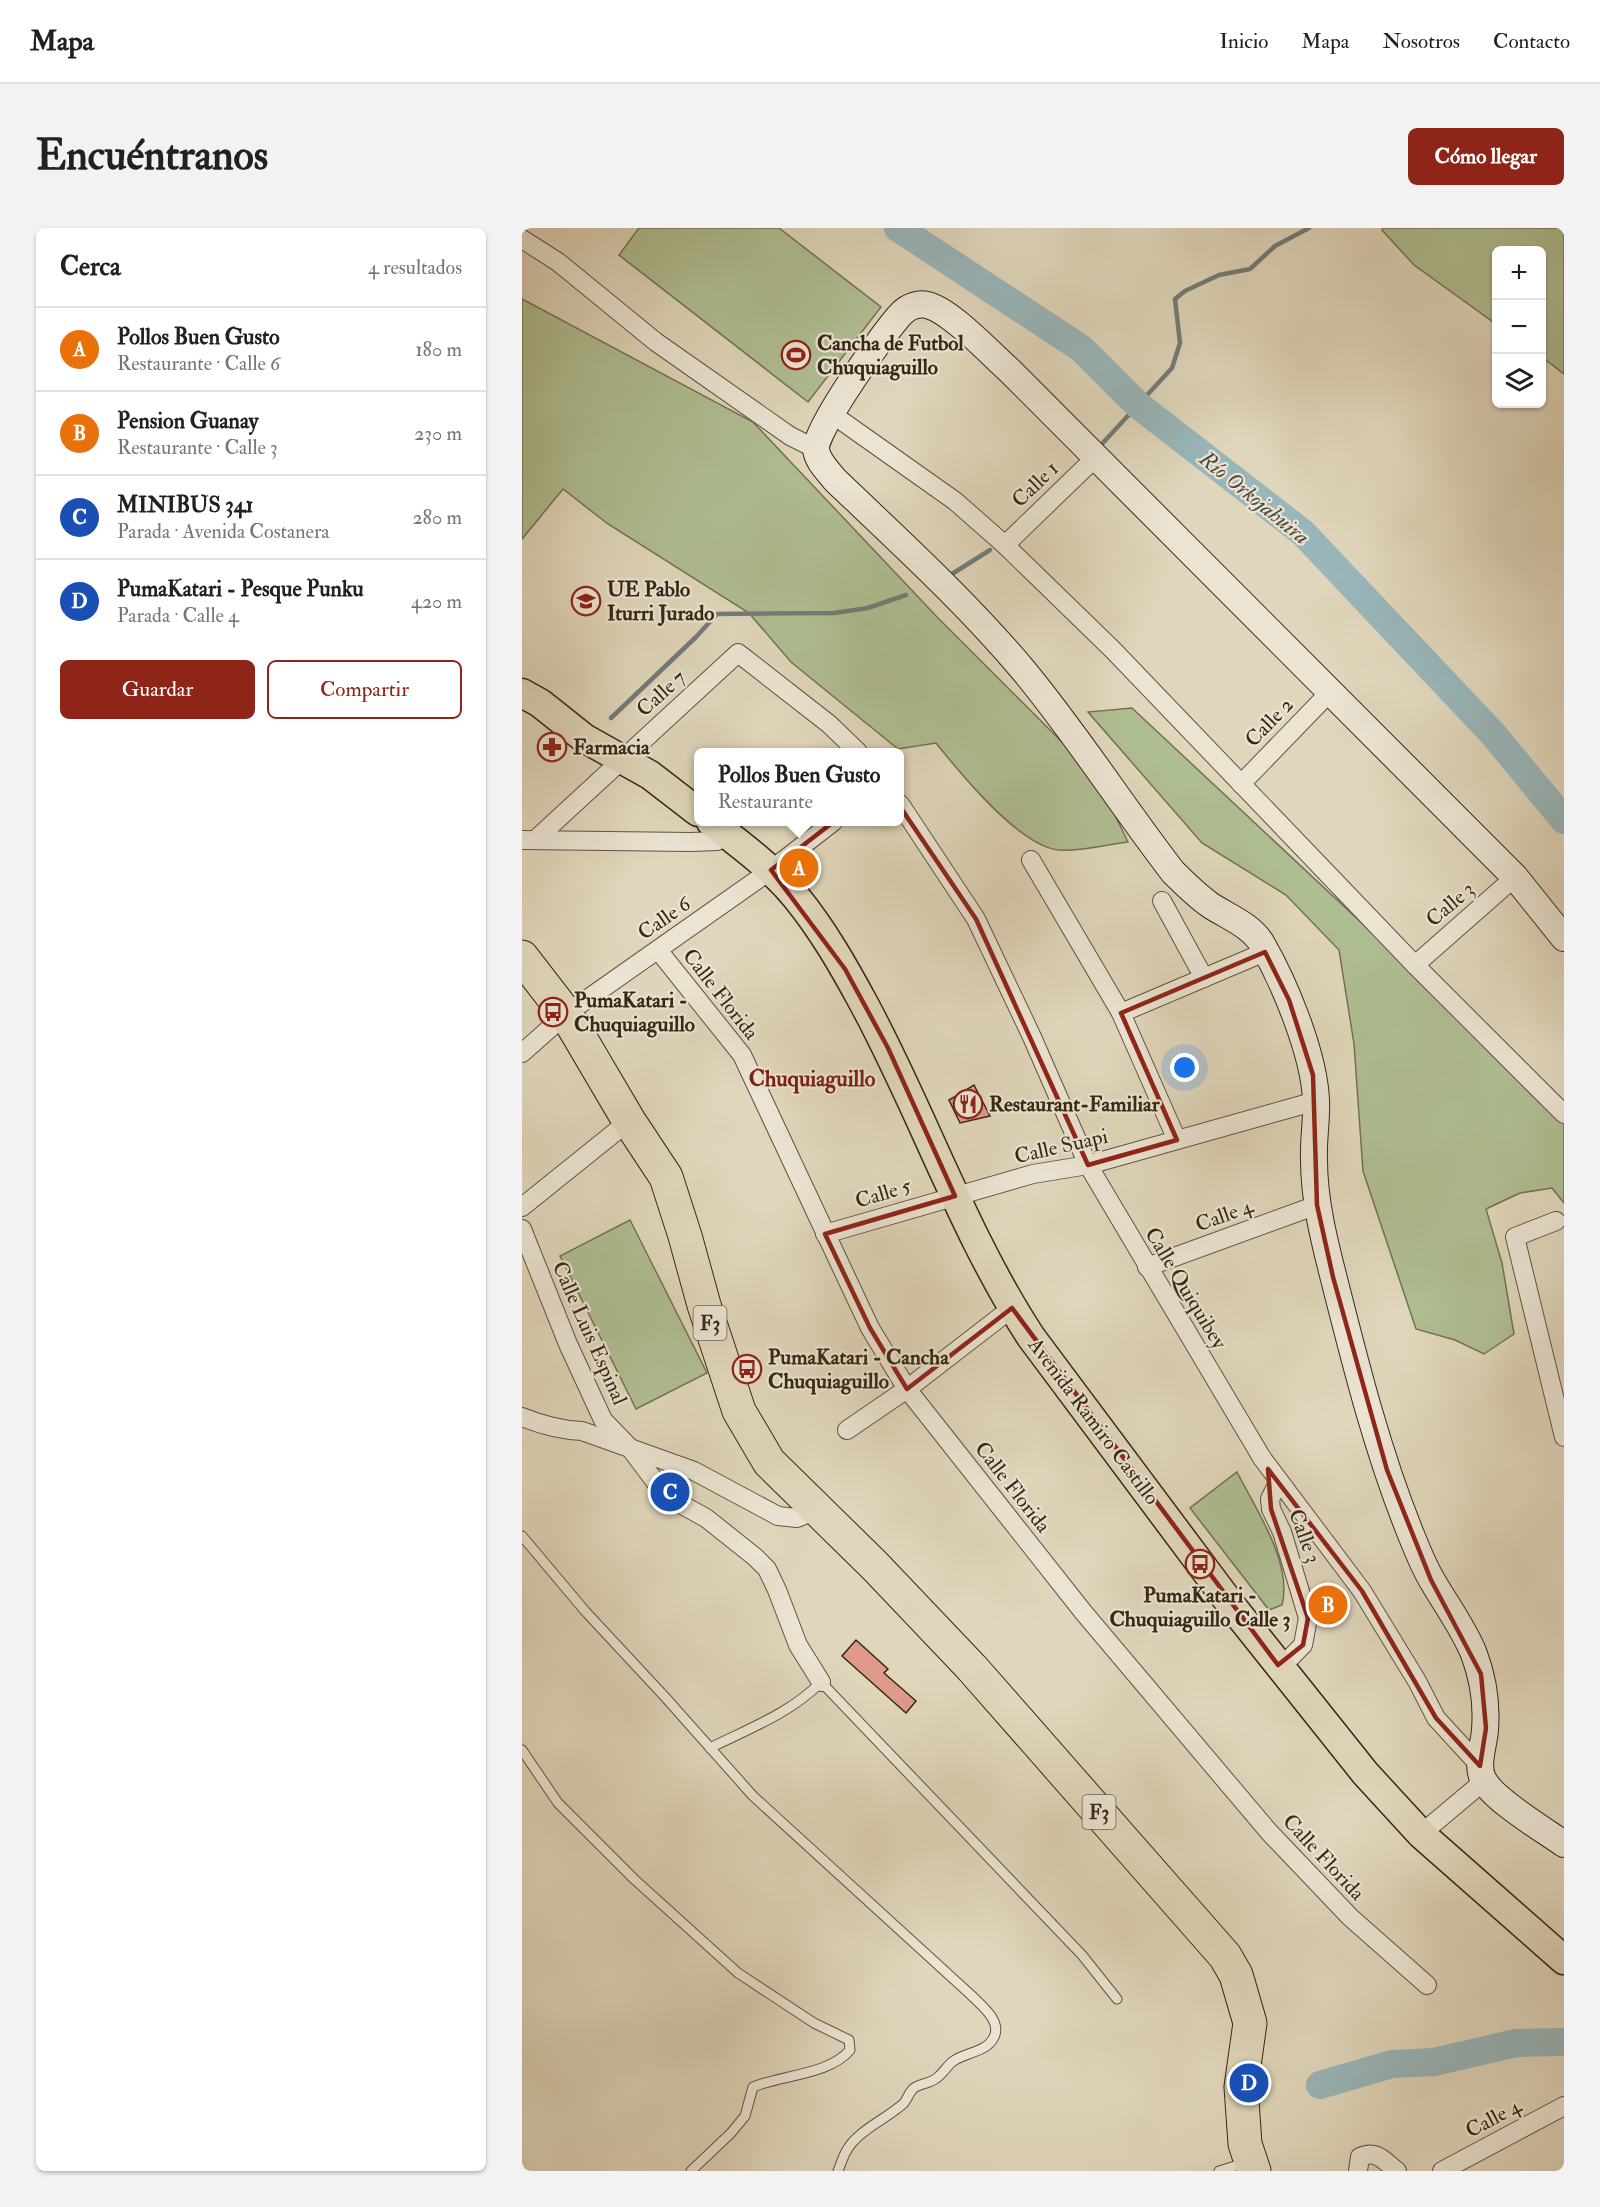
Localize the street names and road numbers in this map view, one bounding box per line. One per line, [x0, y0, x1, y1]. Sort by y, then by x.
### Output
street label: Calle 1 [1006, 455, 1065, 513]
street label: Calle 7 [631, 664, 692, 723]
street label: Calle 2 [1239, 692, 1299, 753]
street label: Calle 3 [1420, 876, 1480, 933]
street label: Calle 6 [633, 890, 697, 946]
street label: Calle Florida [677, 943, 765, 1046]
street label: Calle Suapi [1012, 1123, 1111, 1170]
street label: Calle 5 [852, 1172, 915, 1215]
street label: Calle 4 [1192, 1192, 1258, 1238]
street label: Calle Quiquibey [1139, 1222, 1233, 1355]
street label: Calle Luis Espinal [546, 1257, 634, 1410]
road number: F3 [694, 1306, 726, 1340]
street label: Avenida Ramiro Castillo [1021, 1332, 1165, 1510]
street label: Calle Florida [969, 1436, 1057, 1539]
street label: Calle 3 [1282, 1505, 1327, 1567]
road number: F3 [1082, 1795, 1116, 1829]
street label: Calle Florida [1277, 1808, 1371, 1907]
street label: Calle 4 [1461, 2092, 1527, 2144]

